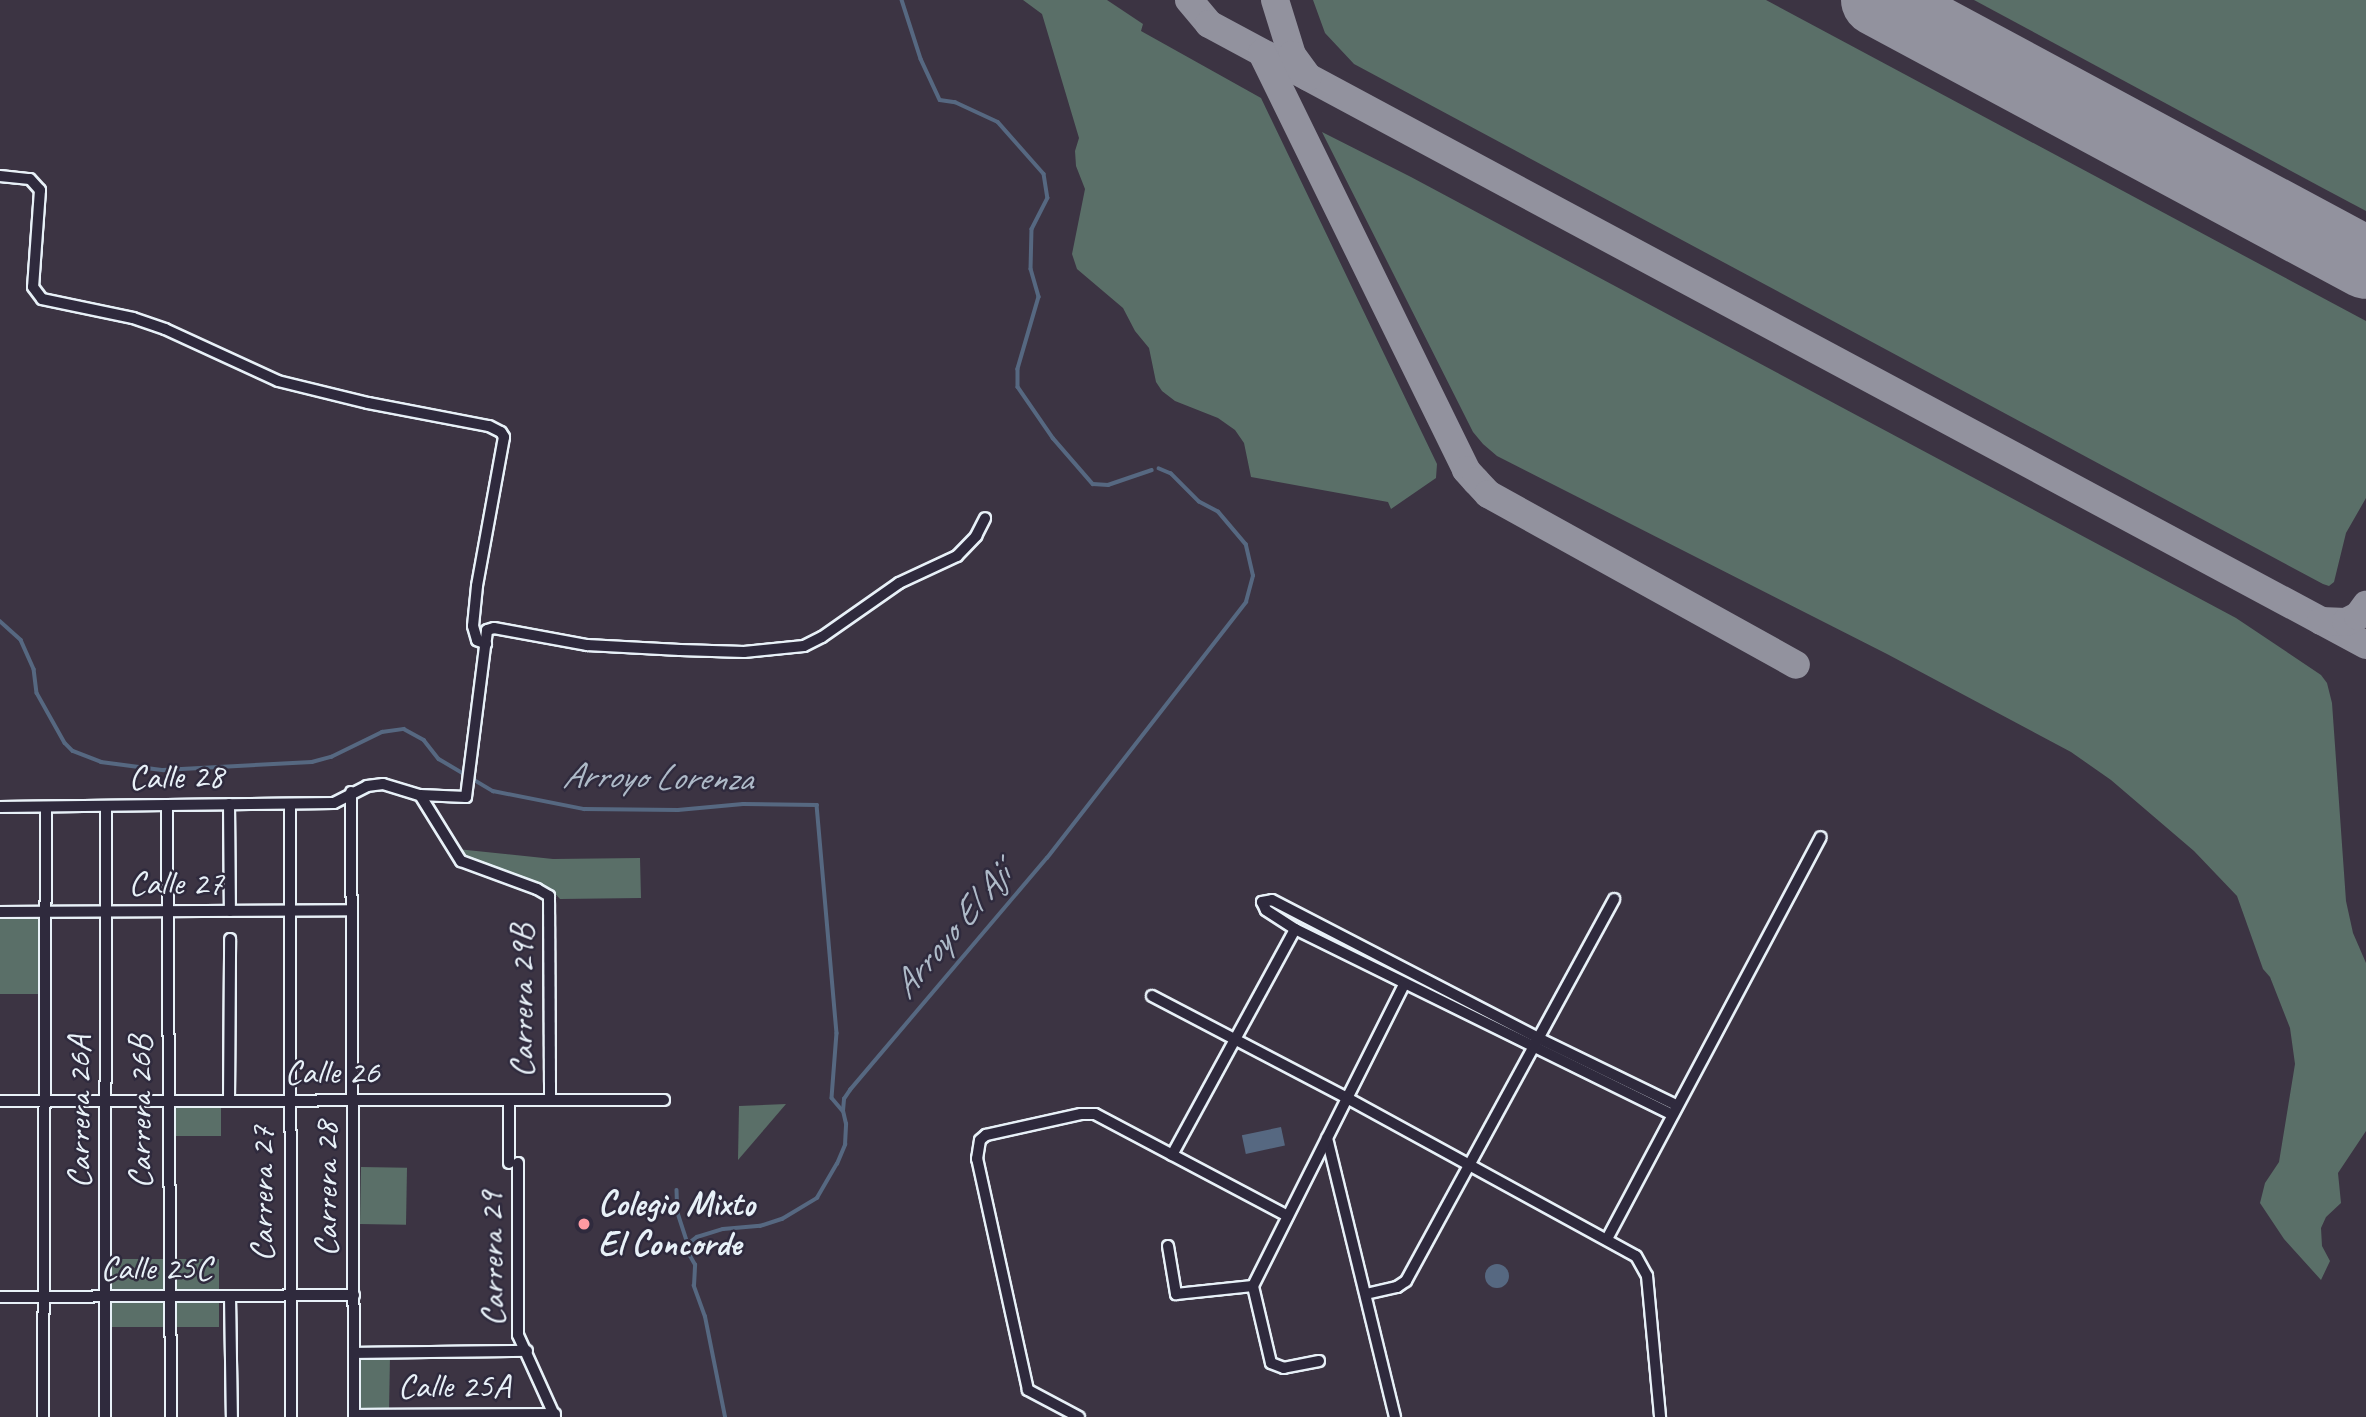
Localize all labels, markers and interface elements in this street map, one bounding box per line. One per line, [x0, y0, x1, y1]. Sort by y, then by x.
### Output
water label: Arroyo Lorenza [562, 753, 752, 801]
street label: Calle 28 [128, 755, 224, 799]
water label: Arroyo El Ají [882, 855, 1020, 1007]
street label: Calle 27 [129, 862, 223, 904]
street label: Carrera 29B [501, 924, 543, 1078]
street label: Carrera 26B [119, 1035, 161, 1189]
street label: Carrera 26A [58, 1036, 100, 1188]
street label: Calle 26 [285, 1051, 379, 1093]
street label: Carrera 28 [305, 1121, 347, 1257]
street label: Carrera 27 [241, 1126, 283, 1262]
place label: Colegio Mixto El Concorde [598, 1183, 755, 1265]
street label: Carrera 29 [470, 1191, 514, 1327]
marker: Colegio Mixto El Concorde [576, 1216, 592, 1232]
street label: Calle 25C [100, 1247, 212, 1289]
street label: Calle 25A [398, 1365, 510, 1407]

